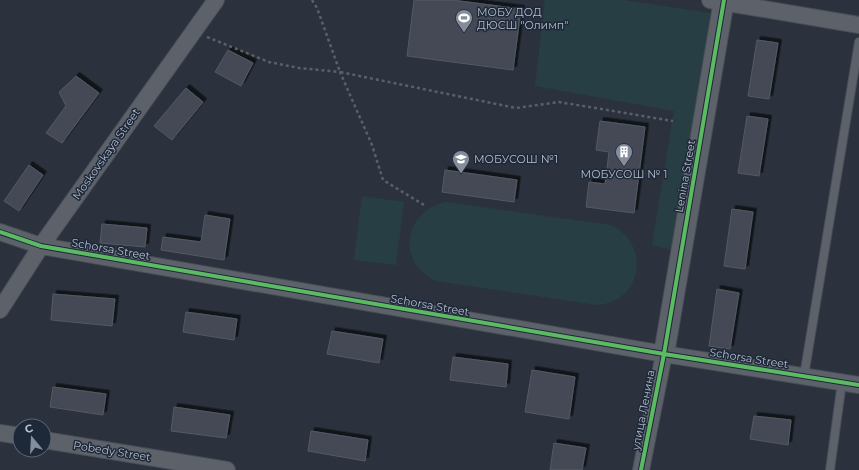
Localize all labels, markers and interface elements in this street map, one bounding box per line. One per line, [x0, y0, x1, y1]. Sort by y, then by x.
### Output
place label: МОБУ ДОД ДЮСШ "Олимп" [477, 5, 568, 32]
sports icon: МОБУ ДОД ДЮСШ "Олимп" [454, 8, 474, 33]
street label: Moskovskaya Street [69, 105, 143, 202]
street label: Lenina Street [672, 138, 698, 213]
building icon: МОБУСОШ № 1 [614, 142, 634, 167]
school or university icon: МОБУСОШ №1 [451, 149, 471, 174]
place label: МОБУСОШ №1 [474, 152, 558, 166]
place label: МОБУСОШ № 1 [581, 167, 667, 181]
street label: Schorsa Street [71, 235, 152, 263]
street label: Schorsa Street [390, 291, 471, 319]
street label: Schorsa Street [709, 345, 790, 371]
street label: улица Ленина [628, 369, 658, 452]
north arrow [12, 418, 52, 458]
text: С [23, 421, 35, 436]
street label: Pobedy Street [72, 438, 152, 464]

